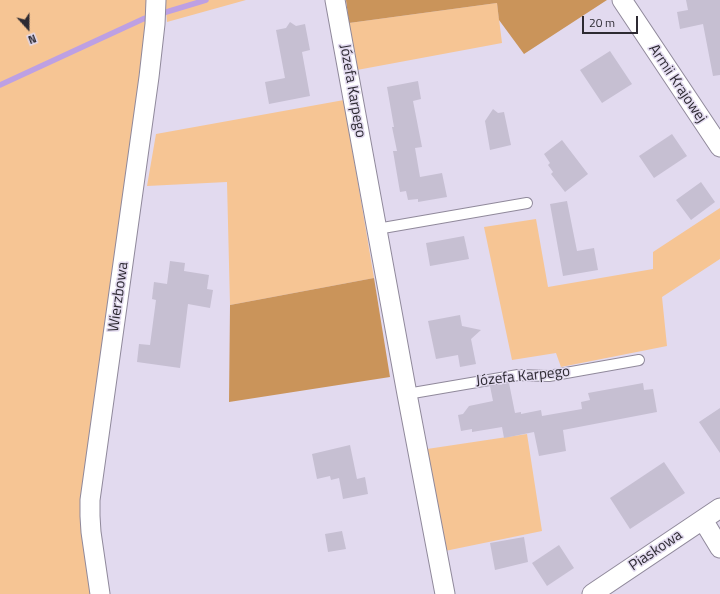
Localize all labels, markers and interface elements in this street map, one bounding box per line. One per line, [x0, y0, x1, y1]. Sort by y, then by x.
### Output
north arrow [8, 8, 48, 48]
scale bar [584, 8, 640, 34]
text: 20 m [589, 13, 615, 32]
text: N [26, 30, 39, 48]
street label: Armii Krajowej [644, 41, 710, 127]
street label: Józefa Karpego [335, 43, 369, 139]
street label: Wierzbowa [105, 261, 133, 333]
street label: Józefa Karpego [475, 363, 571, 391]
street label: Piaskowa [626, 527, 686, 575]

